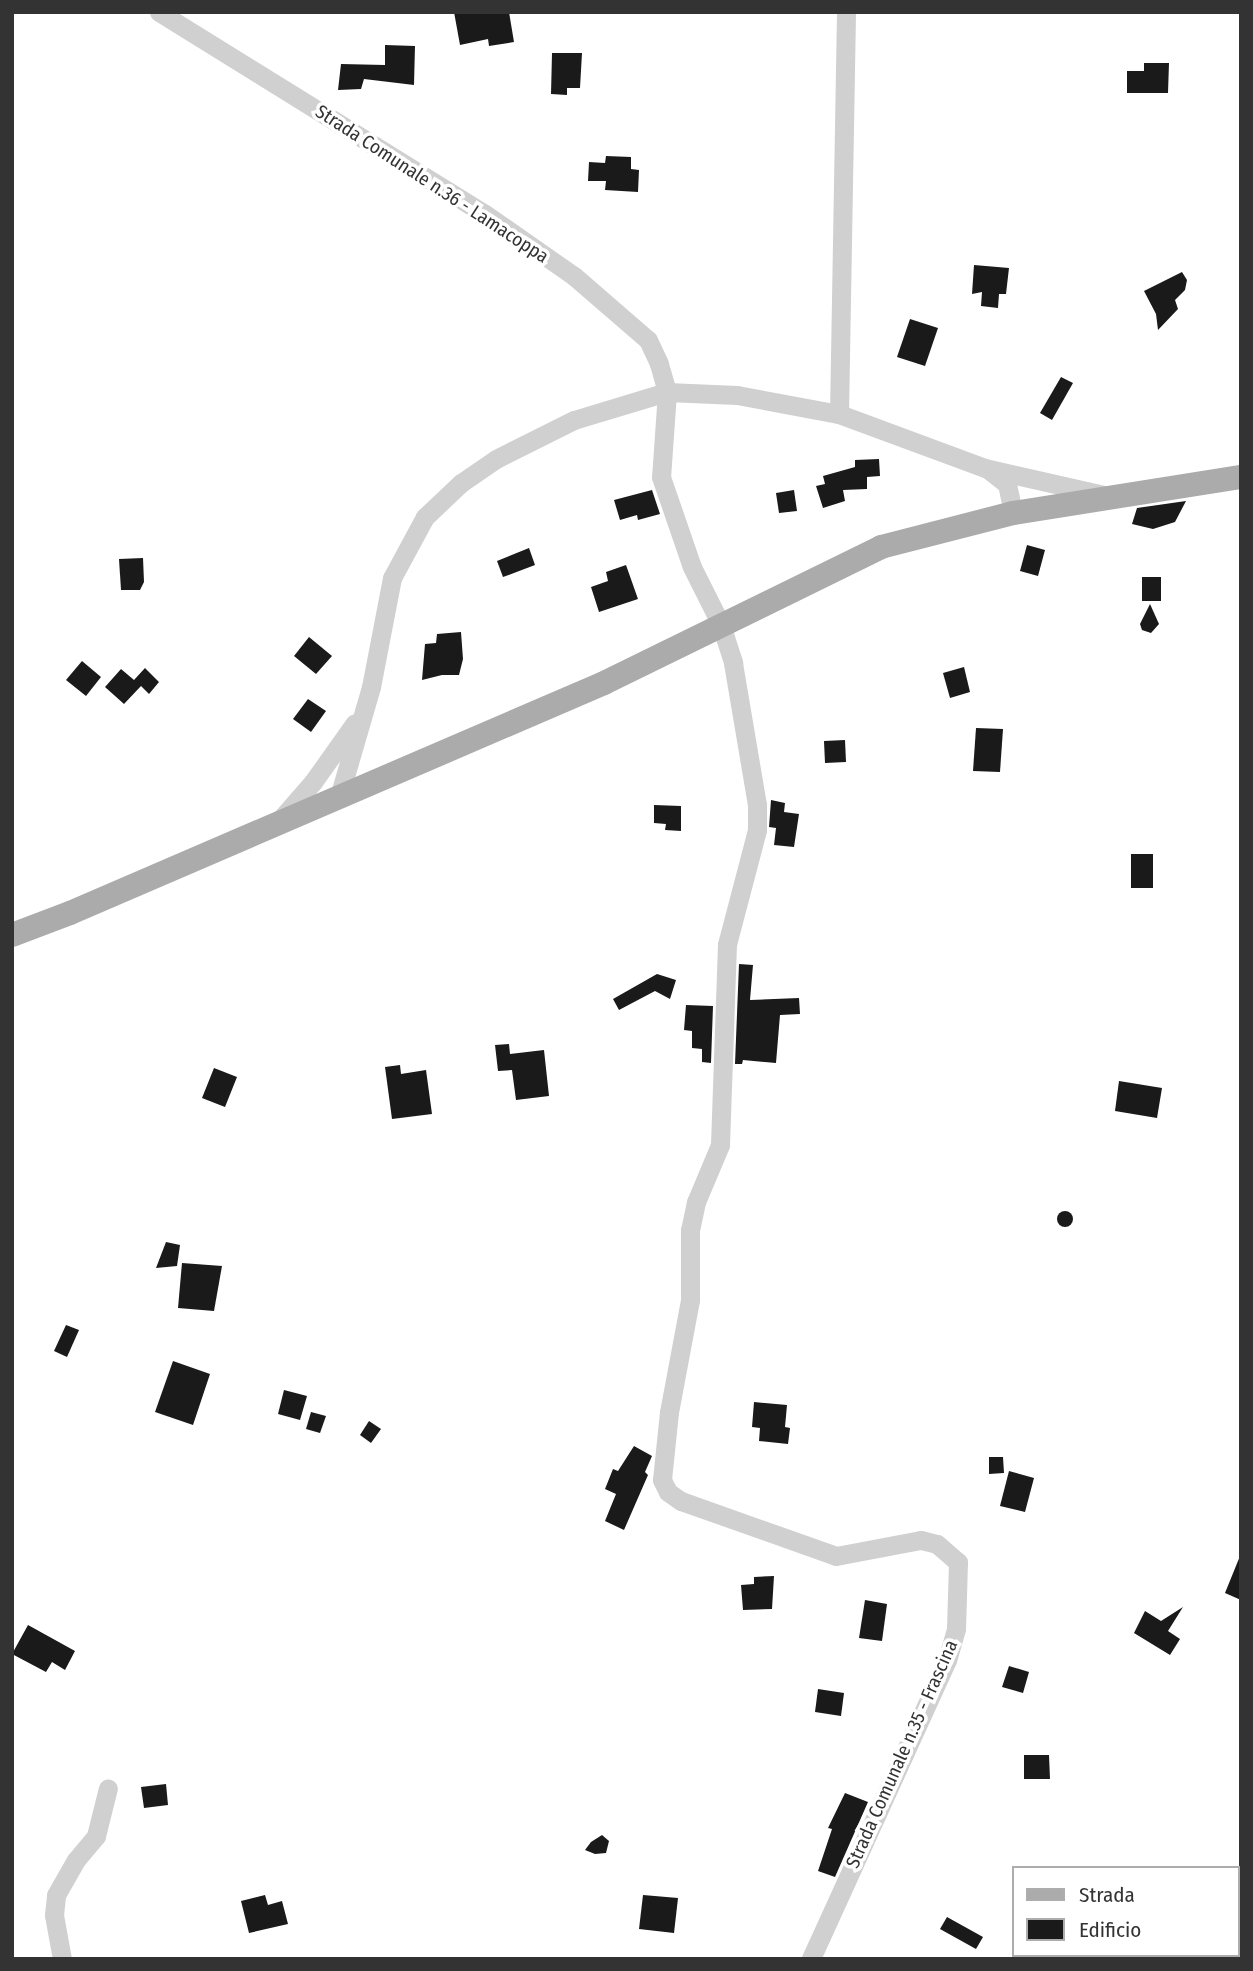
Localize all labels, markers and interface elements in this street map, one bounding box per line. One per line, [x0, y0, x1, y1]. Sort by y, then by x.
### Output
street label: Strada Comunale n.36 - Lamacoppa [311, 100, 553, 268]
street label: Strada Comunale n.35 - Frascina [841, 1636, 963, 1872]
legend [1012, 1866, 1239, 1957]
text: Strada [1079, 1882, 1135, 1908]
text: Edificio [1079, 1917, 1141, 1943]

